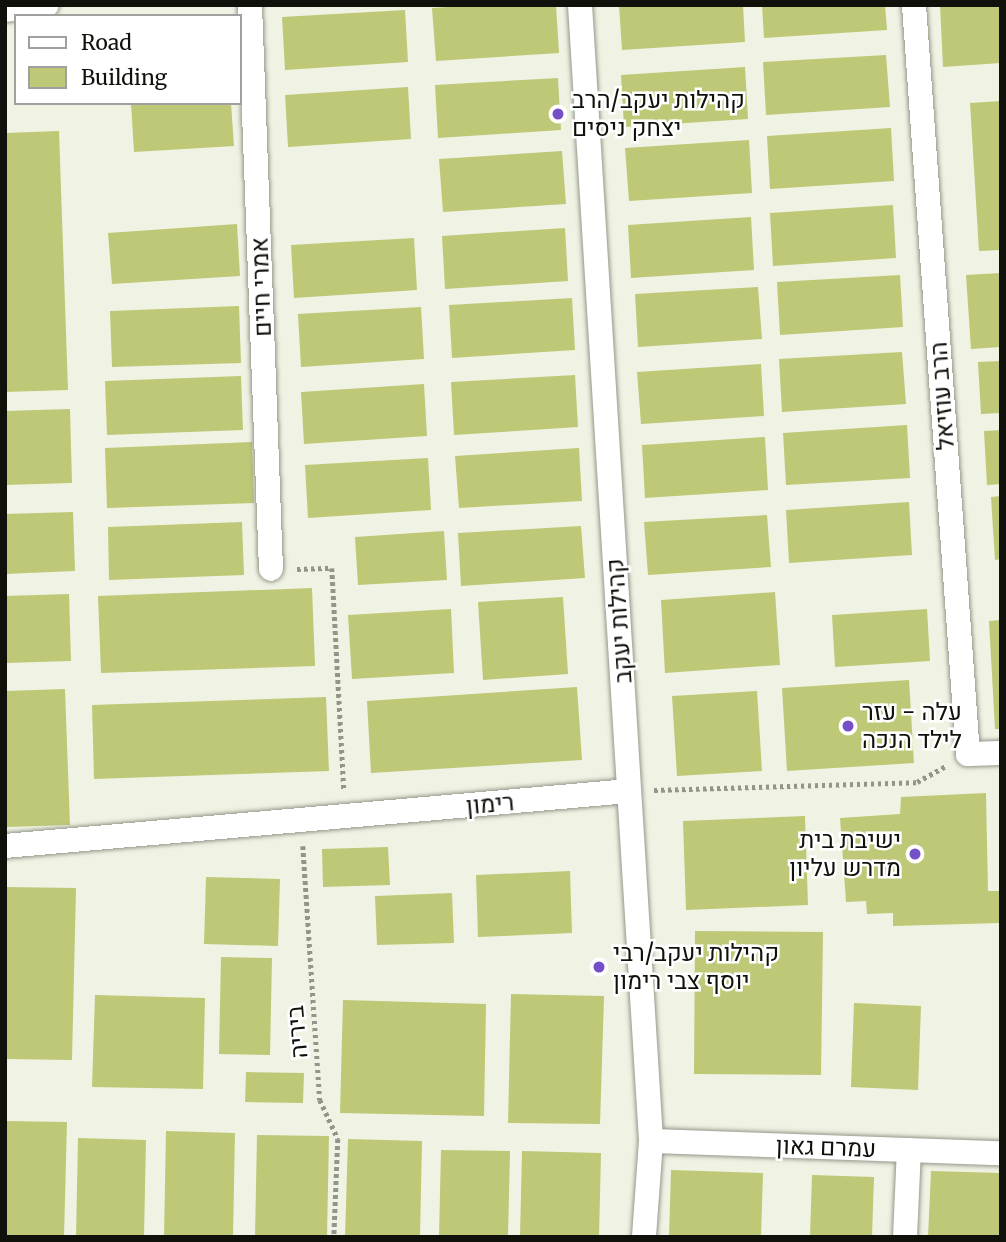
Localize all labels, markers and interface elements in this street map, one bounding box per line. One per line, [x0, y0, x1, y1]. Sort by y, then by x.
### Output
legend [14, 14, 242, 105]
text: Road [81, 29, 132, 56]
text: Building [81, 64, 167, 91]
place label: קהילות יעקב/הרב יצחק ניסים [572, 86, 745, 142]
marker: קהילות יעקב/הרב יצחק ניסים [550, 106, 566, 122]
street label: אמרי חיים [245, 237, 277, 337]
street label: הרב עוזיאל [924, 341, 960, 451]
street label: קהילות יעקב [600, 558, 638, 684]
place label: עלה - עזר לילד הנכה [862, 698, 962, 754]
marker: עלה - עזר לילד הנכה [840, 718, 856, 734]
street label: רימון [465, 788, 515, 820]
place label: ישיבת בית מדרש עליון [789, 826, 901, 882]
marker: ישיבת בית מדרש עליון [907, 846, 923, 862]
place label: קהילות יעקב/רבי יוסף צבי רימון [613, 939, 779, 995]
marker: קהילות יעקב/רבי יוסף צבי רימון [591, 959, 607, 975]
street label: ביריה [280, 1004, 314, 1060]
street label: עמרם גאון [775, 1131, 877, 1163]

